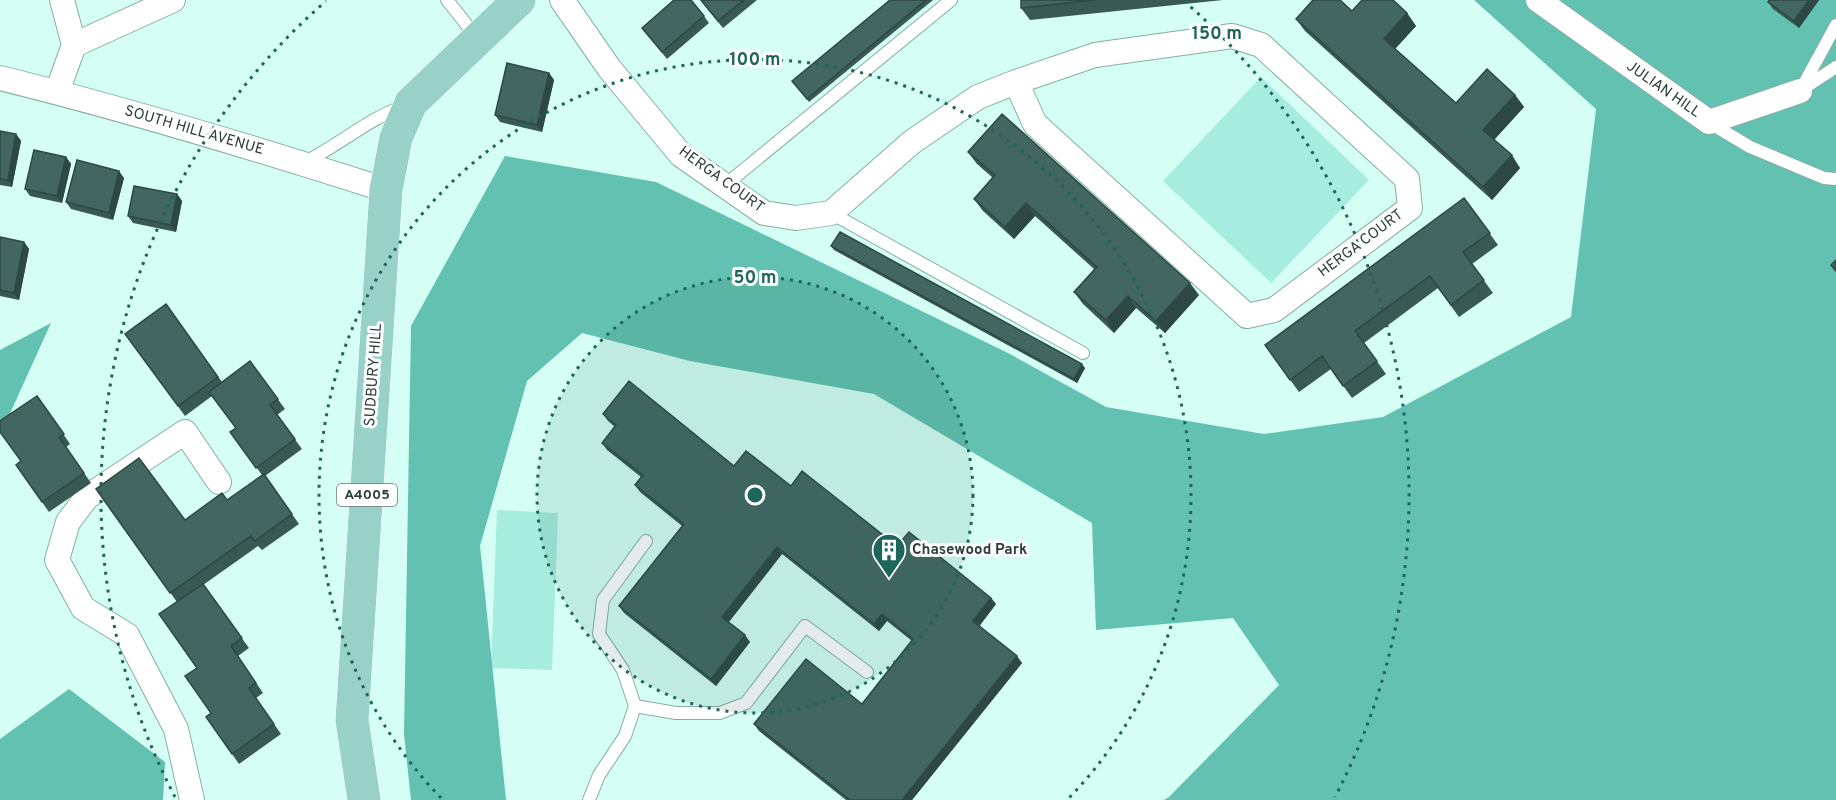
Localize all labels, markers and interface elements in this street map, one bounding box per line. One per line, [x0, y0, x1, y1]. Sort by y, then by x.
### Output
text: 150 m [1192, 23, 1242, 46]
text: 100 m [729, 49, 781, 72]
street label: JULIAN HILL [1622, 57, 1704, 123]
street label: SOUTH HILL AVENUE [122, 102, 266, 160]
street label: HERGA COURT [674, 143, 768, 217]
street label: HERGA COURT [1315, 206, 1407, 282]
text: 50 m [733, 267, 777, 290]
street label: SUDBURY HILL [361, 323, 387, 427]
road number: A4005 [337, 484, 397, 506]
centre of rings [745, 485, 765, 505]
building icon: Chasewood Park [871, 532, 907, 579]
place label: Chasewood Park [912, 541, 1027, 560]

